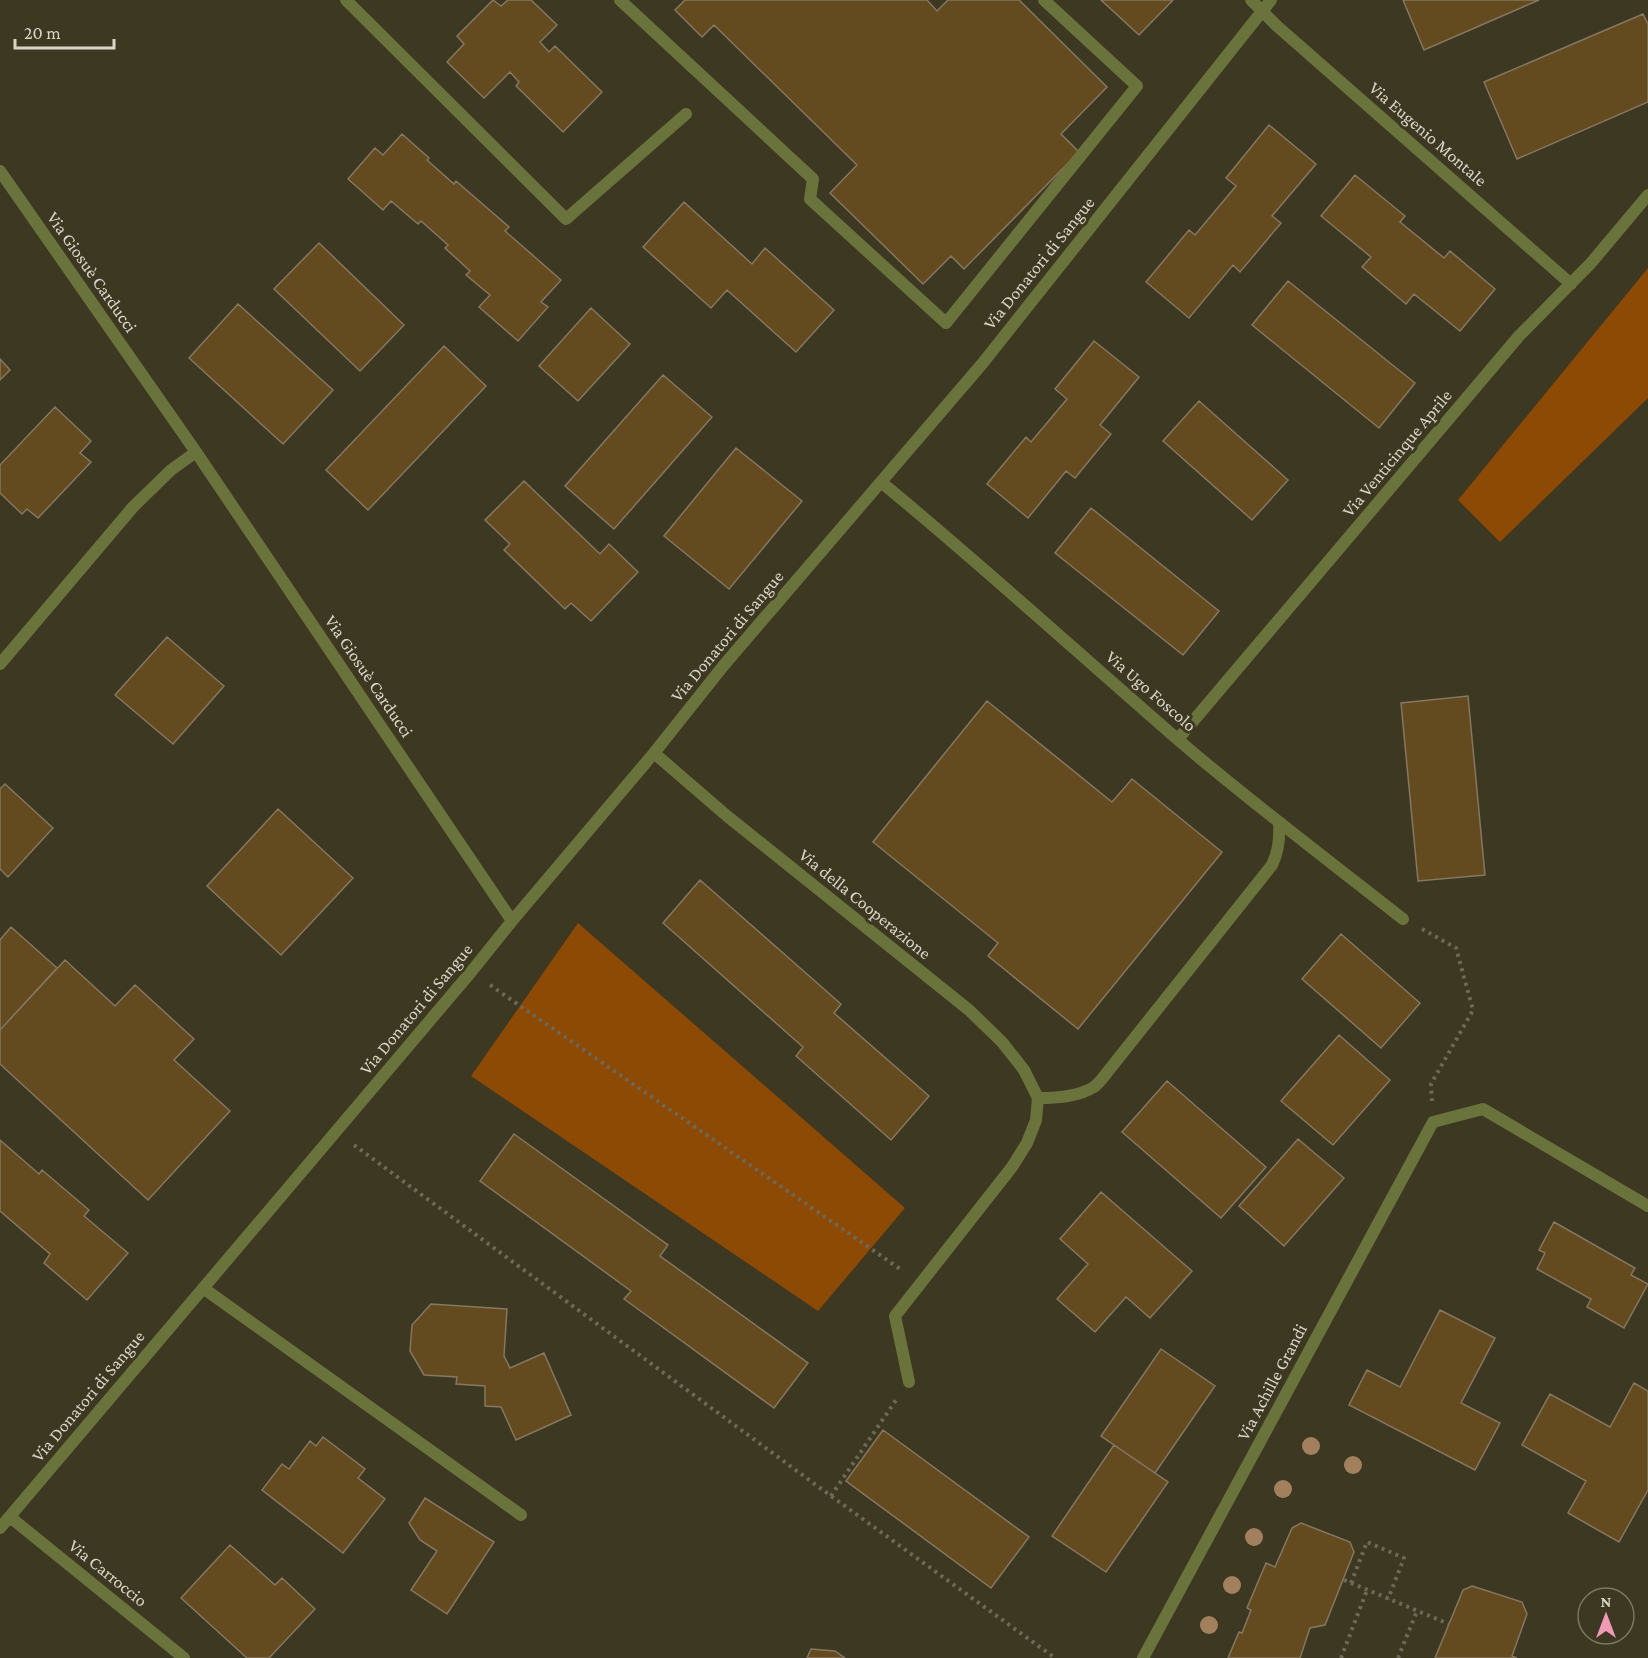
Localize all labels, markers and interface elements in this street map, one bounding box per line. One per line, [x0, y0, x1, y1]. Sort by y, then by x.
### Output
scale bar [15, 12, 114, 50]
text: 20 m [24, 23, 61, 43]
street label: Via Eugenio Montale [1365, 78, 1491, 191]
street label: Via Donatori di Sangue [979, 193, 1099, 333]
street label: Via Giosuè Carducci [43, 208, 141, 336]
street label: Via Venticinque Aprile [1338, 385, 1456, 521]
street label: Via Donatori di Sangue [666, 566, 788, 706]
street label: Via Giosuè Carducci [321, 611, 417, 741]
street label: Via Ugo Foscolo [1102, 646, 1200, 736]
street label: Via della Cooperazione [795, 845, 935, 963]
street label: Via Donatori di Sangue [355, 939, 477, 1079]
street label: Via Achille Grandi [1233, 1320, 1311, 1444]
street label: Via Donatori di Sangue [27, 1326, 149, 1466]
street label: Via Carroccio [65, 1535, 151, 1611]
north arrow [1576, 1586, 1636, 1646]
text: N [1601, 1593, 1612, 1610]

